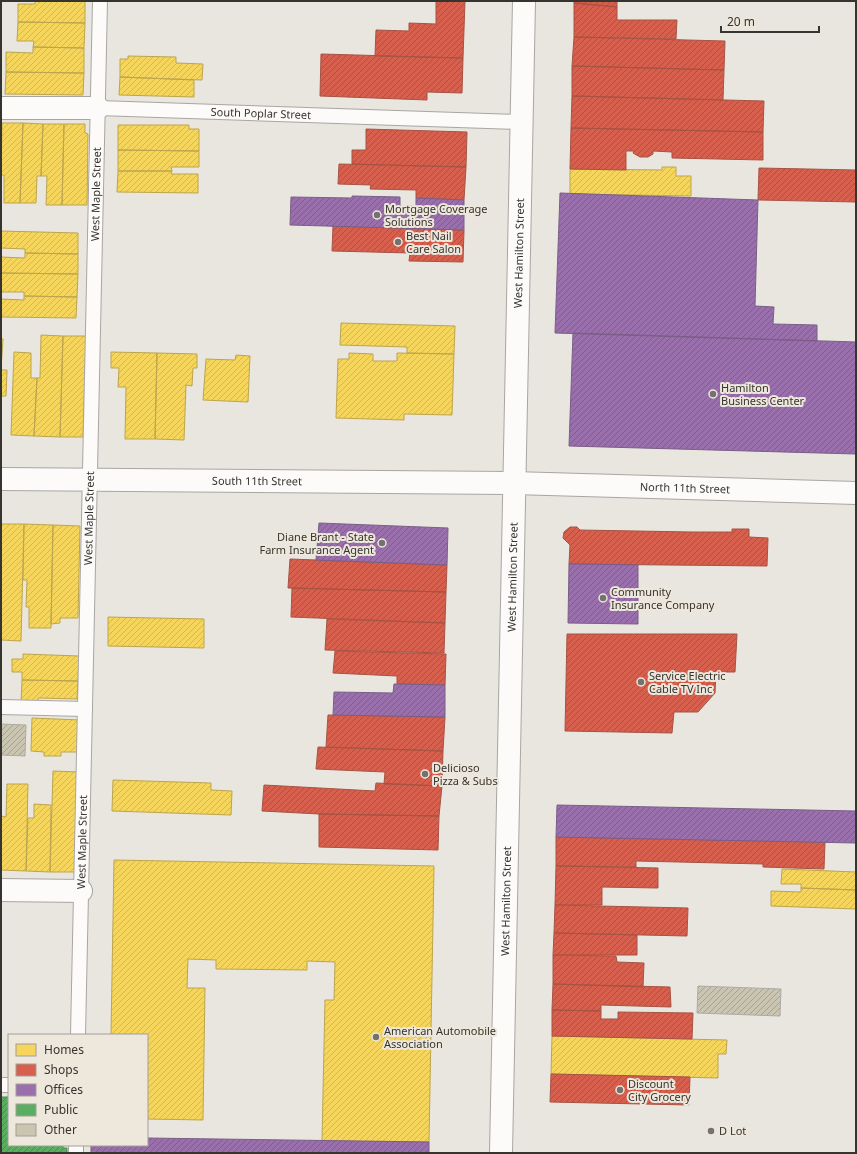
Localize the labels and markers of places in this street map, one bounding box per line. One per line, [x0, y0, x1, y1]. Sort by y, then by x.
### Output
place label: Mortgage Coverage Solutions [385, 201, 488, 229]
marker: Mortgage Coverage Solutions [372, 210, 382, 220]
place label: Best Nail Care Salon [406, 228, 461, 256]
marker: Best Nail Care Salon [393, 237, 403, 247]
place label: Hamilton Business Center [721, 380, 805, 408]
marker: Hamilton Business Center [708, 389, 718, 399]
place label: Diane Brant - State Farm Insurance Agent [259, 529, 374, 557]
marker: Diane Brant - State Farm Insurance Agent [377, 538, 387, 548]
place label: Community Insurance Company [611, 584, 715, 612]
marker: Community Insurance Company [598, 593, 608, 603]
place label: Service Electric Cable TV Inc [649, 668, 726, 696]
marker: Service Electric Cable TV Inc [636, 677, 646, 687]
place label: Delicioso Pizza & Subs [433, 760, 498, 788]
marker: Delicioso Pizza & Subs [420, 769, 430, 779]
place label: American Automobile Association [384, 1023, 496, 1051]
marker: American Automobile Association [371, 1032, 381, 1042]
place label: Discount City Grocery [628, 1076, 691, 1104]
marker: Discount City Grocery [615, 1085, 625, 1095]
place label: D Lot [719, 1123, 746, 1138]
marker: D Lot [706, 1126, 716, 1136]

